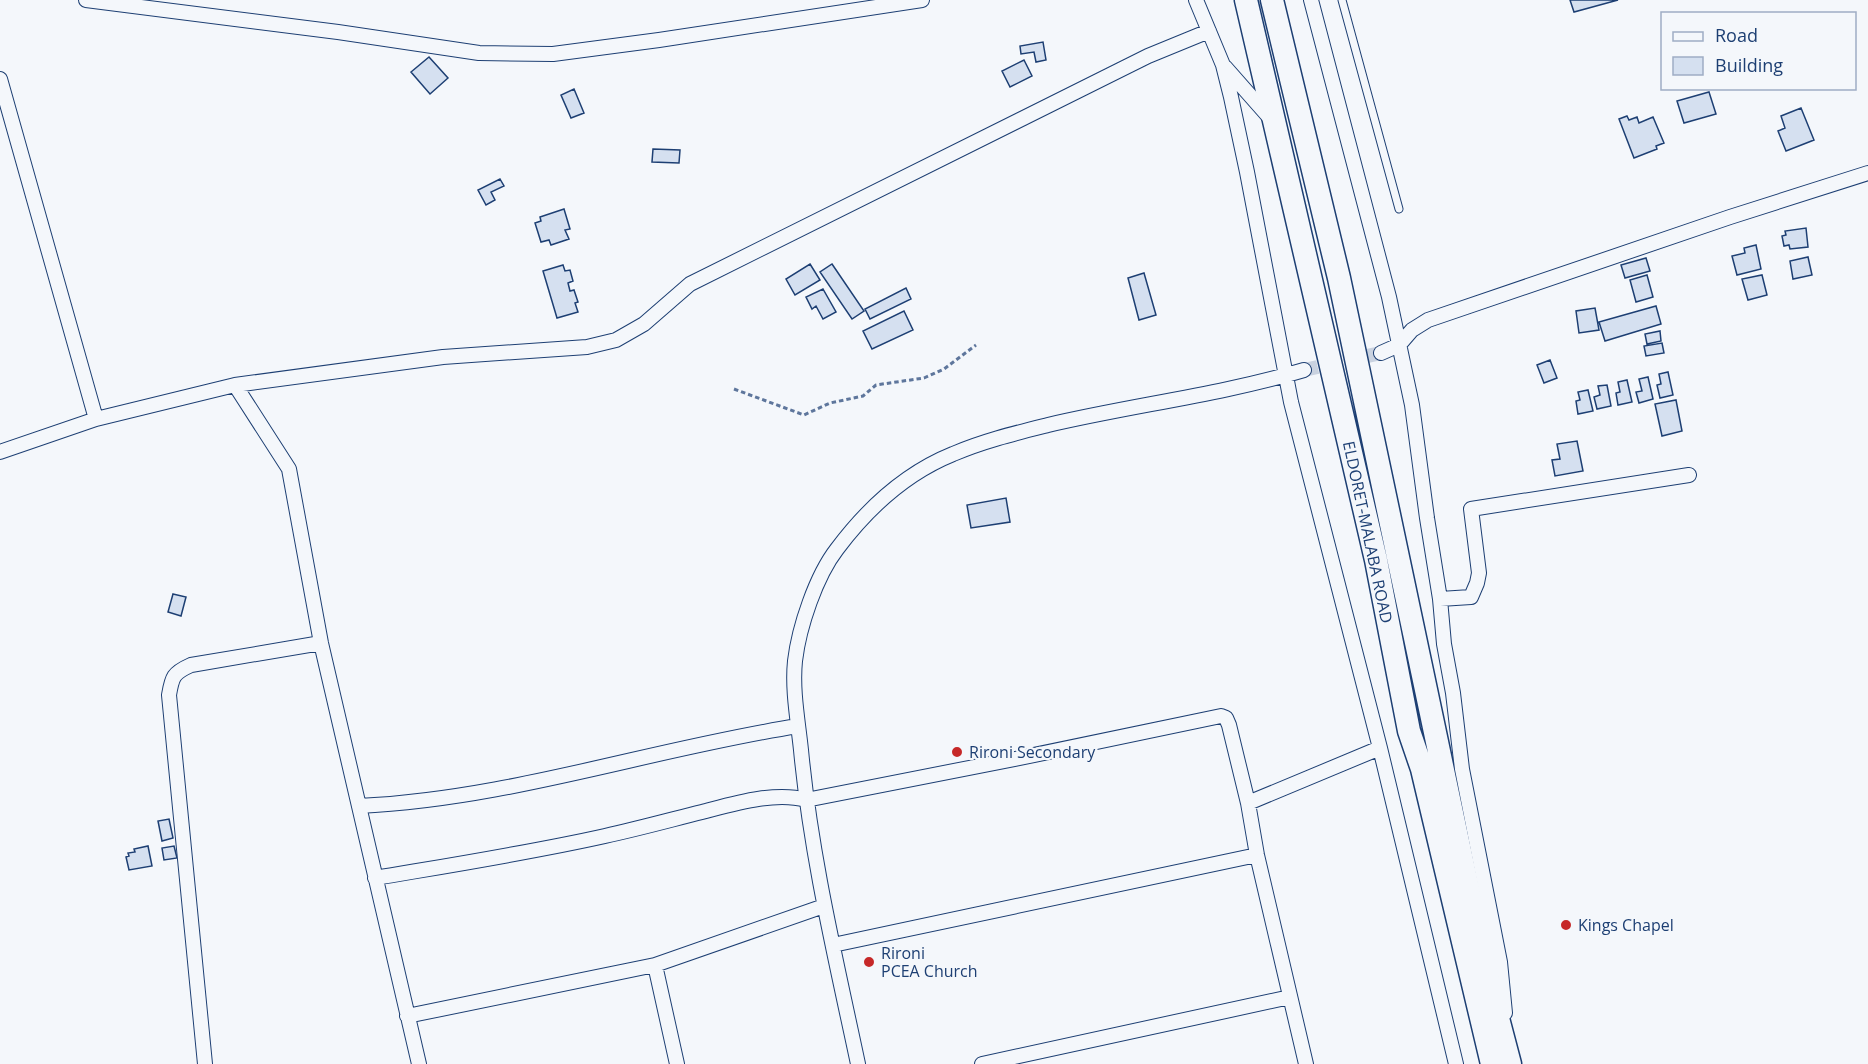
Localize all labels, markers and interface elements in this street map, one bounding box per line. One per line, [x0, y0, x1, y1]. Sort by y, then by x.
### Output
legend [1661, 12, 1856, 90]
text: Road [1715, 23, 1758, 47]
text: Building [1715, 53, 1783, 77]
street label: ELDORET-MALABA ROAD [1338, 439, 1398, 625]
place label: Rironi Secondary [969, 741, 1096, 763]
marker: Rironi Secondary [950, 745, 964, 759]
place label: Kings Chapel [1578, 914, 1674, 936]
marker: Kings Chapel [1559, 918, 1573, 932]
place label: Rironi PCEA Church [881, 942, 978, 982]
marker: Rironi PCEA Church [862, 955, 876, 969]

